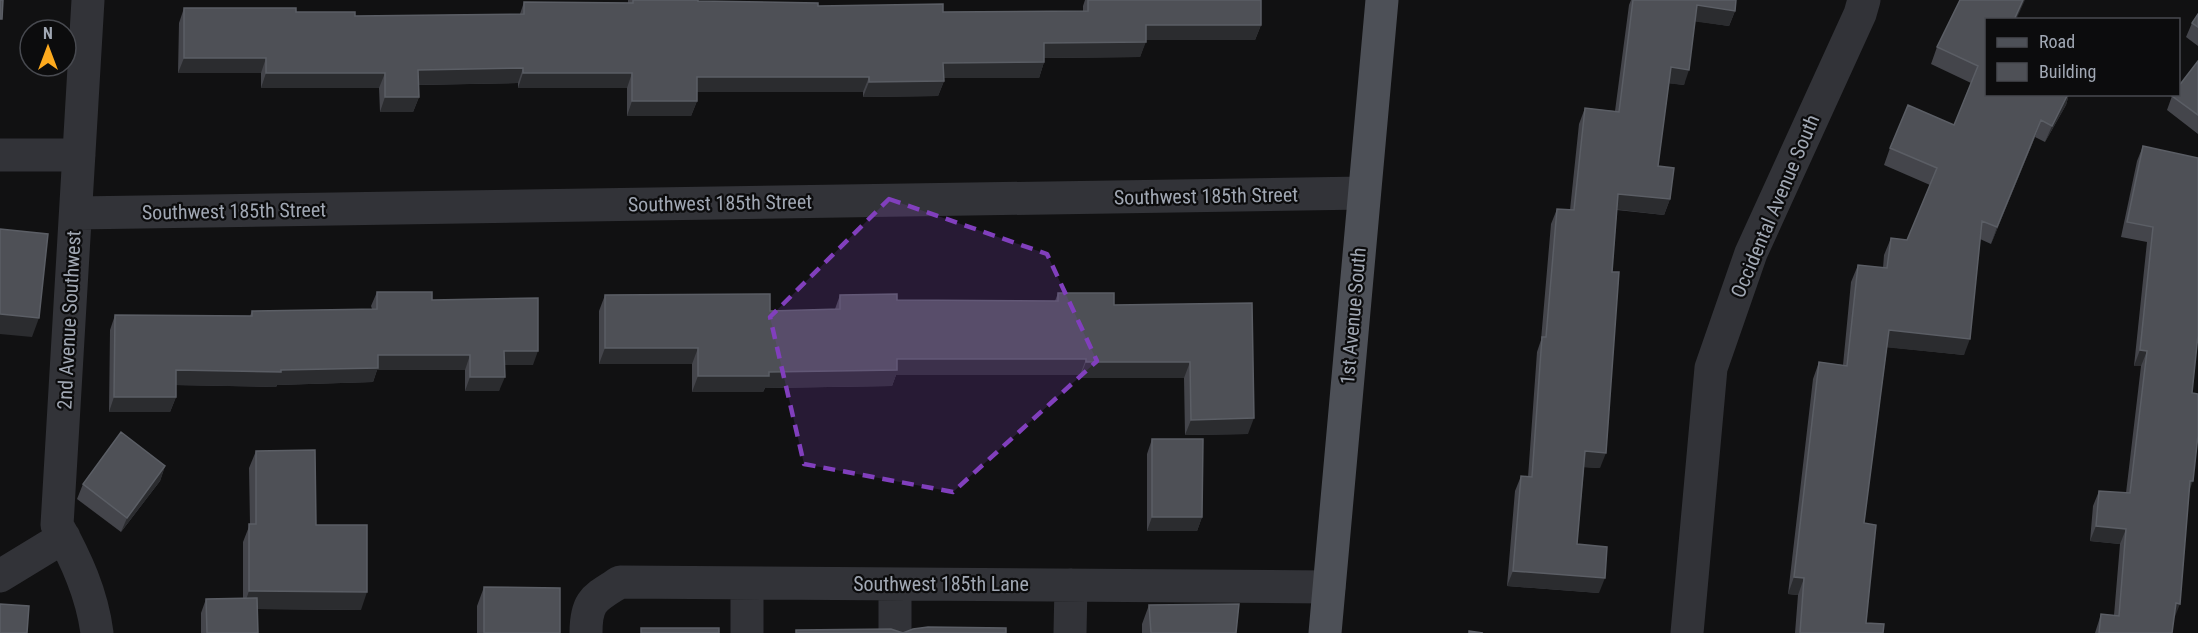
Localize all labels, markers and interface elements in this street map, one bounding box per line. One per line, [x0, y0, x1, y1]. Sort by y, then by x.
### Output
north arrow [18, 18, 78, 78]
legend [1985, 18, 2180, 96]
text: N [43, 24, 53, 43]
text: Road [2039, 31, 2075, 52]
text: Building [2039, 61, 2096, 82]
street label: Occidental Avenue South [1726, 111, 1824, 301]
street label: Southwest 185th Street [1114, 182, 1298, 210]
street label: Southwest 185th Street [628, 189, 812, 217]
street label: Southwest 185th Street [142, 197, 326, 225]
street label: 2nd Avenue Southwest [52, 230, 86, 410]
street label: 1st Avenue South [1335, 247, 1371, 385]
street label: Southwest 185th Lane [853, 572, 1029, 596]

